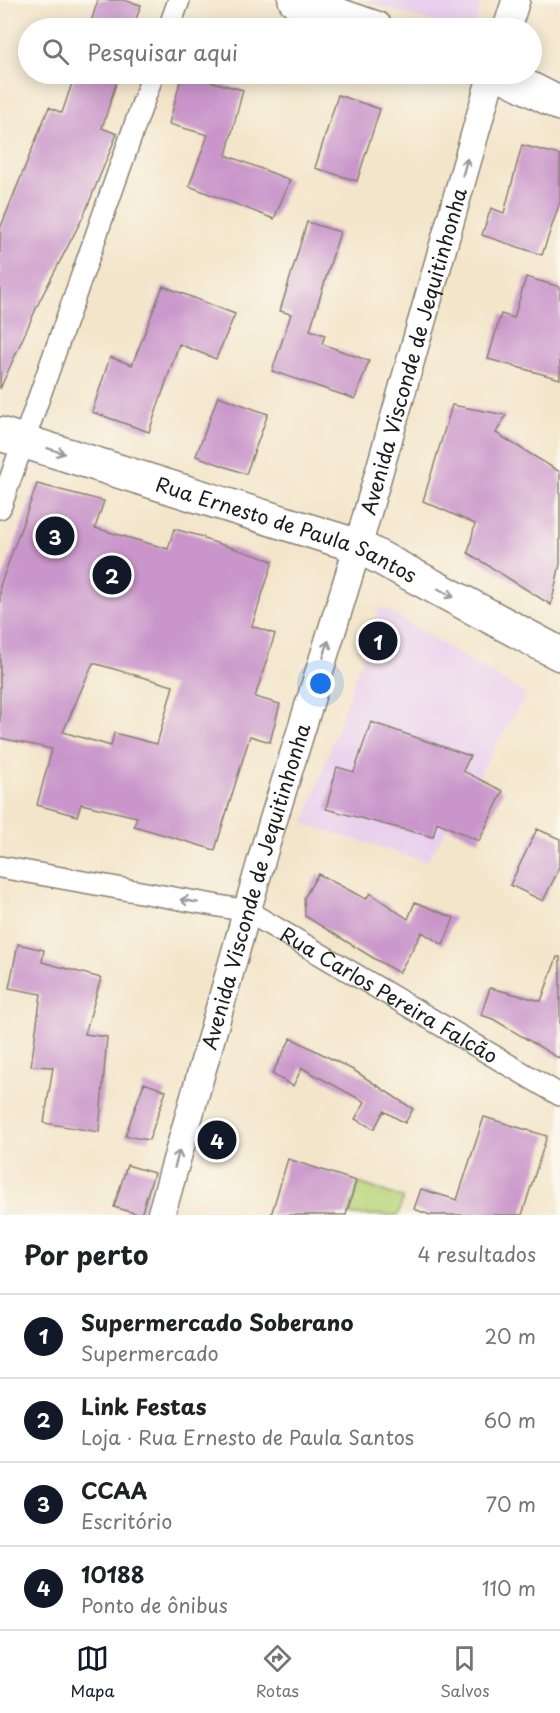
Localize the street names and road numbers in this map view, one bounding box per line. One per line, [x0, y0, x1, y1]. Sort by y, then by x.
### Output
street label: Avenida Visconde de Jequitinhonha [353, 184, 474, 518]
street label: Rua Ernesto de Paula Santos [152, 469, 422, 590]
street label: Avenida Visconde de Jequitinhonha [194, 719, 318, 1053]
street label: Rua Carlos Pereira Falcão [275, 919, 504, 1070]

